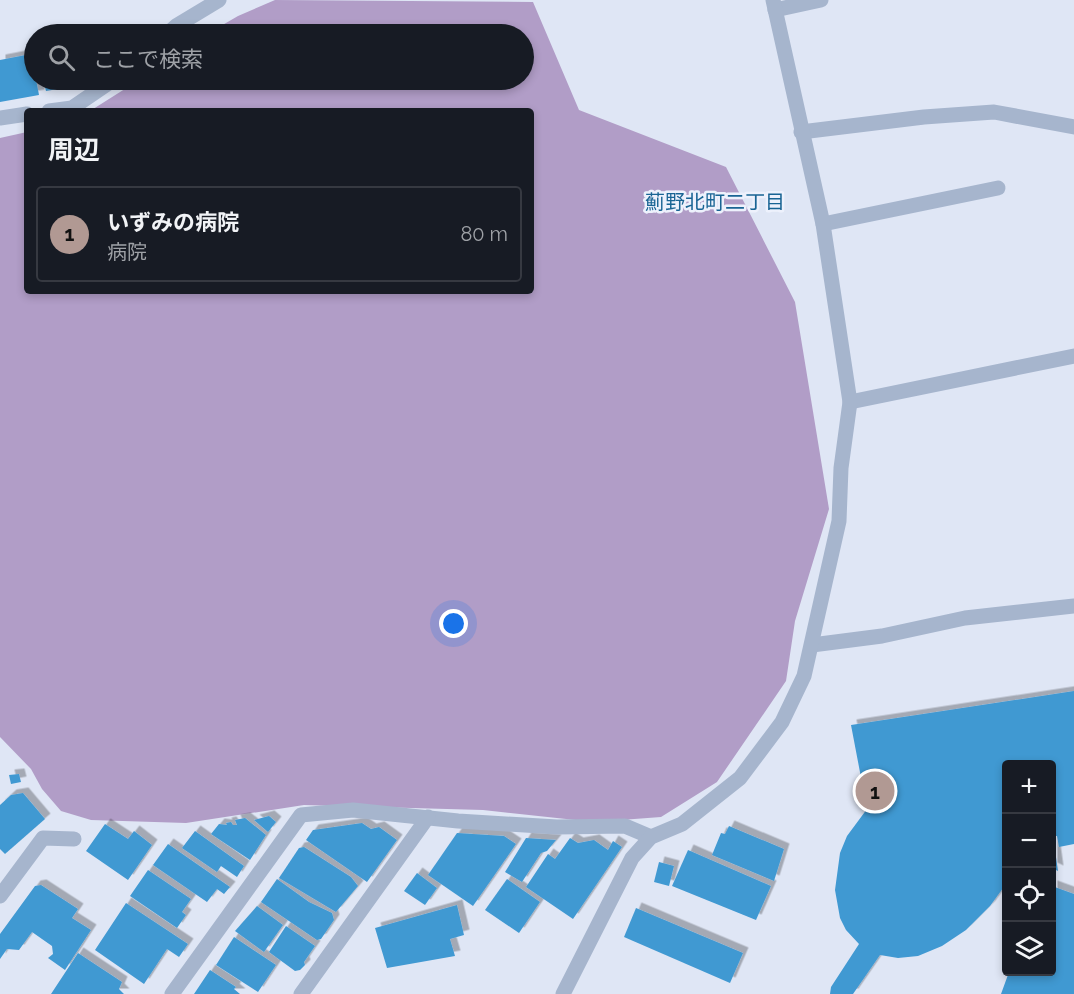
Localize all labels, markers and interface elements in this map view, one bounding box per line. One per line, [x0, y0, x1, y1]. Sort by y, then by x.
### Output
search box [24, 24, 534, 90]
icon: search [45, 41, 78, 74]
text: ここで検索 [93, 46, 203, 72]
text: 周辺 [48, 135, 100, 165]
district label: 薊野北町二丁目 [645, 190, 785, 214]
text: いずみの病院 [107, 209, 239, 235]
text: 1 [65, 222, 74, 246]
text: 80 m [460, 222, 508, 246]
text: 病院 [107, 240, 147, 264]
your location [439, 609, 468, 638]
map controls [1002, 760, 1056, 976]
button: + [1002, 760, 1056, 814]
pin: 1 [856, 768, 894, 814]
button: − [1002, 814, 1056, 868]
button: locate [1002, 868, 1056, 922]
button: layers [1002, 922, 1056, 976]

